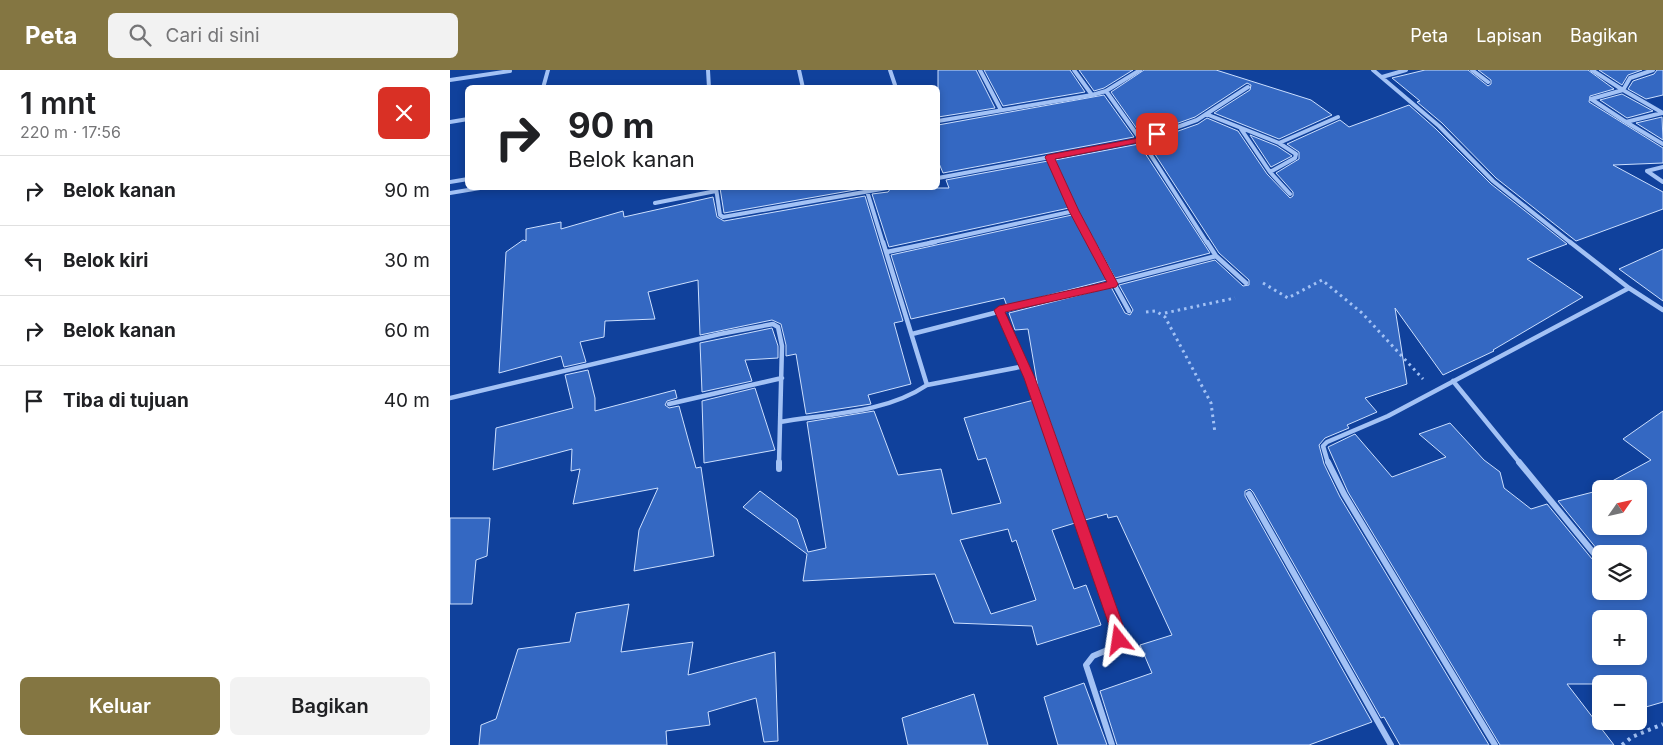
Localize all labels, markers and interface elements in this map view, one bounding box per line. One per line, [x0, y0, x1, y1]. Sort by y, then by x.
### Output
search box [108, 13, 458, 58]
text: Peta [25, 21, 78, 50]
icon: search [126, 21, 154, 49]
text: Cari di sini [166, 24, 259, 47]
text: Peta [1410, 25, 1448, 46]
text: Lapisan [1476, 25, 1542, 46]
text: Bagikan [1570, 25, 1638, 46]
text: 1 mnt [20, 85, 96, 121]
button: close [378, 87, 430, 139]
text: 90 m [568, 104, 655, 146]
icon: right [485, 105, 550, 170]
pin [1136, 113, 1178, 155]
icon: arrive [1143, 120, 1171, 148]
text: 220 m · 17:56 [20, 122, 121, 142]
text: Belok kanan [568, 146, 695, 172]
icon: right [20, 177, 48, 205]
text: Belok kanan [63, 179, 176, 202]
text: 90 m [384, 179, 430, 202]
icon: left [20, 247, 48, 275]
text: Belok kiri [63, 249, 148, 272]
text: 30 m [384, 249, 430, 272]
icon: right [20, 317, 48, 345]
text: Belok kanan [63, 319, 176, 342]
text: 60 m [384, 319, 430, 342]
icon: arrive [20, 387, 48, 415]
text: Tiba di tujuan [63, 389, 189, 412]
text: 40 m [384, 389, 430, 412]
north arrow [1592, 480, 1648, 535]
map controls [1592, 480, 1647, 730]
button: layers [1592, 545, 1647, 600]
button: + [1592, 610, 1647, 665]
position arrow [1092, 613, 1144, 665]
button: − [1592, 675, 1647, 730]
button: Keluar [20, 677, 220, 735]
button: Bagikan [230, 677, 430, 735]

